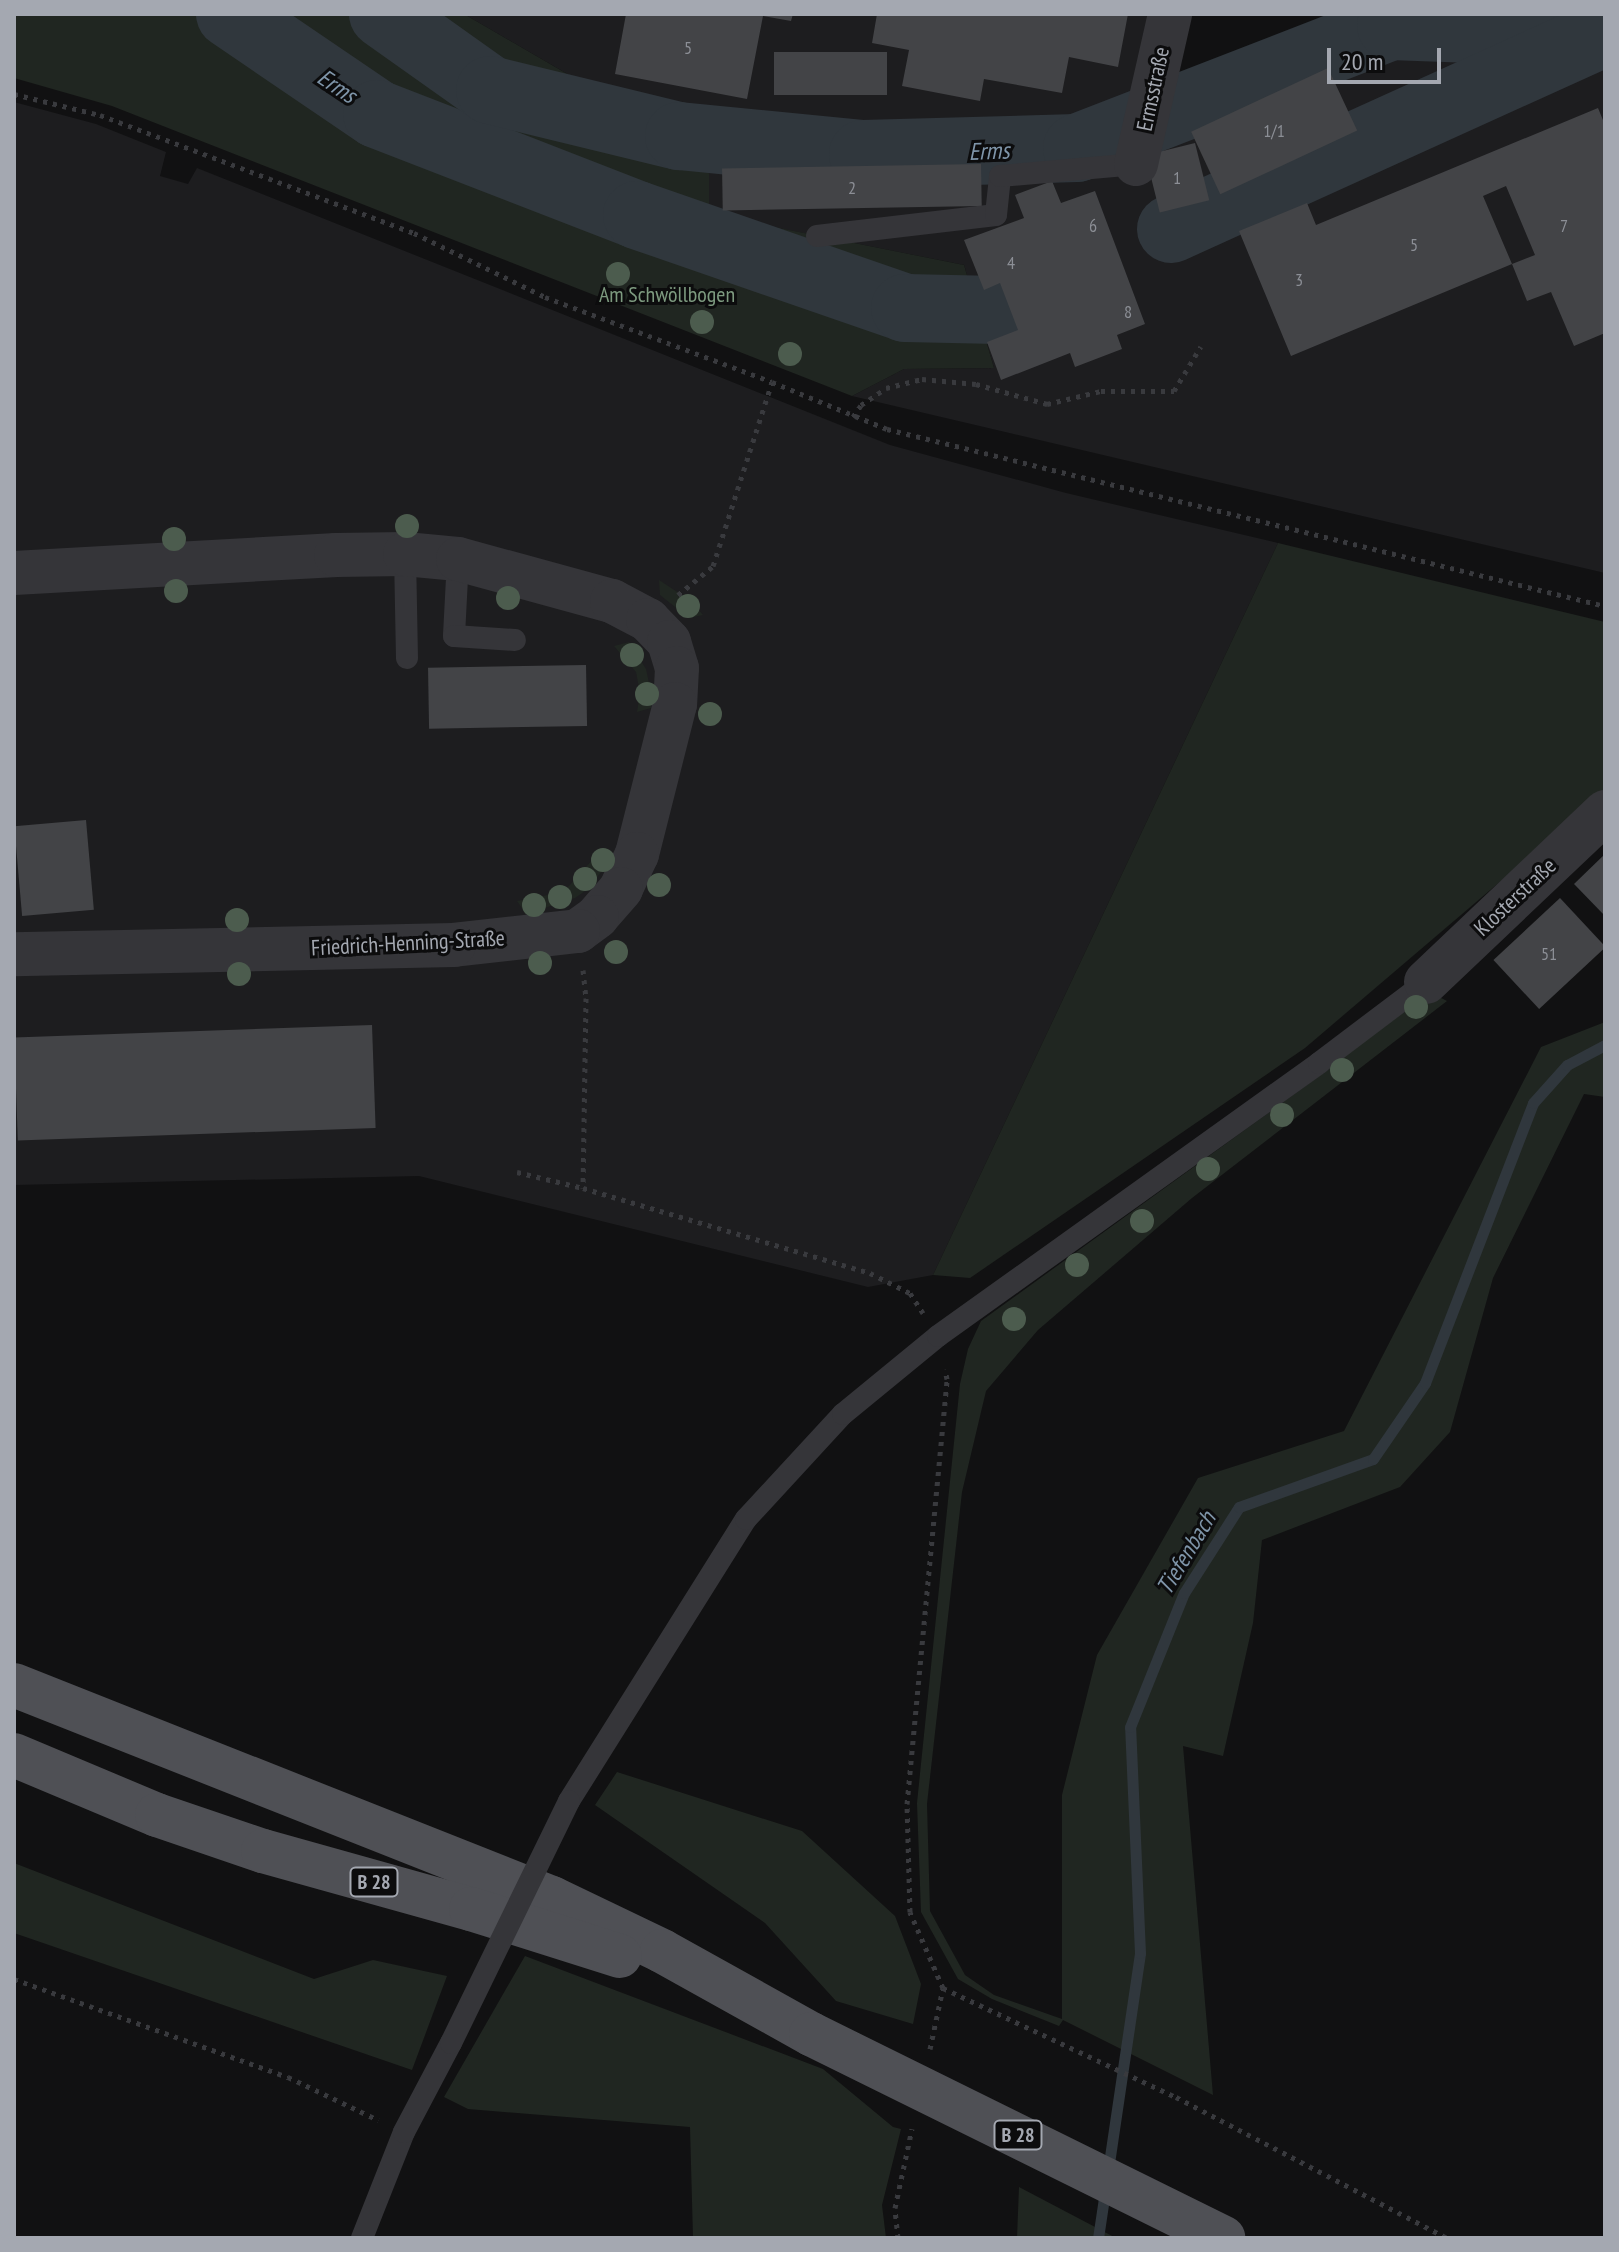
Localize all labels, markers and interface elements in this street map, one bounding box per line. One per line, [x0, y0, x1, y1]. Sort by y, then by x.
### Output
scale bar [1331, 32, 1445, 82]
house number: 5 [684, 37, 692, 59]
street label: Ermsstraße [1131, 45, 1175, 133]
text: 20 m [1341, 46, 1383, 77]
water label: Erms [312, 63, 362, 109]
house number: 1/1 [1263, 120, 1285, 142]
water label: Erms [968, 136, 1010, 166]
house number: 1 [1173, 167, 1181, 189]
house number: 2 [848, 177, 856, 199]
house number: 6 [1089, 215, 1097, 237]
house number: 7 [1560, 215, 1568, 237]
house number: 5 [1410, 234, 1418, 256]
house number: 4 [1007, 252, 1015, 274]
house number: 3 [1295, 269, 1303, 291]
park label: Am Schwöllbogen [599, 282, 735, 308]
house number: 8 [1124, 301, 1132, 323]
street label: Klosterstraße [1469, 853, 1561, 941]
street label: Friedrich-Henning-Straße [311, 925, 505, 961]
house number: 51 [1541, 943, 1557, 965]
water label: Tiefenbach [1150, 1506, 1222, 1600]
road number: B 28 [348, 1866, 400, 1898]
road number: B 28 [992, 2119, 1044, 2151]

